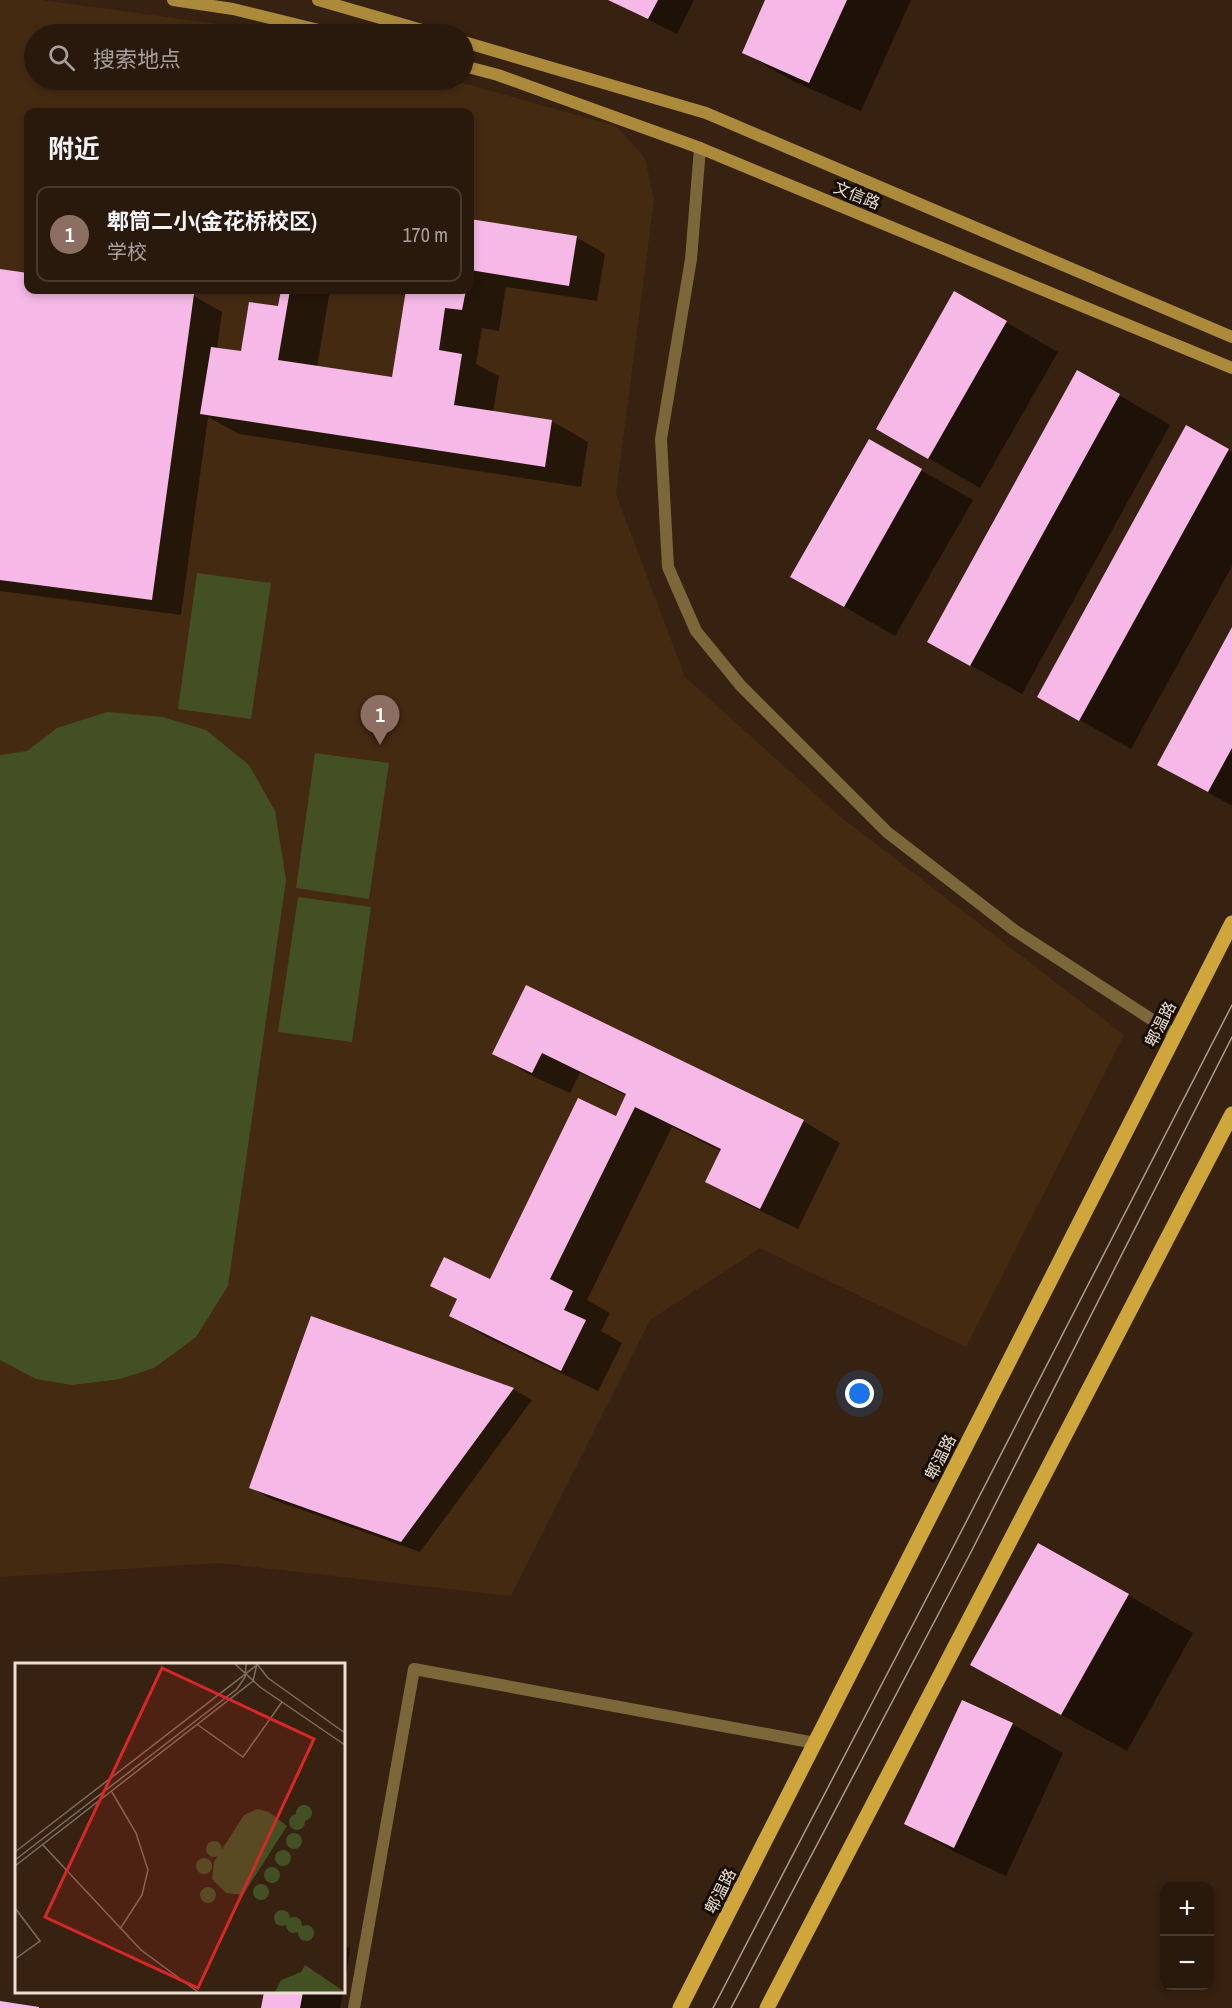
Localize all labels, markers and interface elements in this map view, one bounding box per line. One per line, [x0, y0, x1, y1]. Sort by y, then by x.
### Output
search box [24, 24, 474, 90]
icon: search [45, 41, 78, 74]
text: 搜索地点 [93, 44, 181, 74]
text: 附近 [48, 131, 100, 166]
street label: 文信路 [831, 176, 883, 214]
text: 郫筒二小(金花桥校区) [107, 206, 317, 236]
text: 1 [65, 221, 74, 248]
text: 170 m [402, 221, 448, 248]
text: 学校 [107, 238, 147, 265]
pin: 1 [360, 696, 400, 745]
street label: 郫温路 [1139, 998, 1181, 1050]
your location [845, 1379, 874, 1408]
street label: 郫温路 [919, 1431, 961, 1483]
inset map [15, 1663, 345, 1993]
street label: 郫温路 [699, 1865, 741, 1917]
map controls [1160, 1882, 1214, 1990]
button: + [1160, 1882, 1214, 1936]
button: − [1160, 1936, 1214, 1990]

